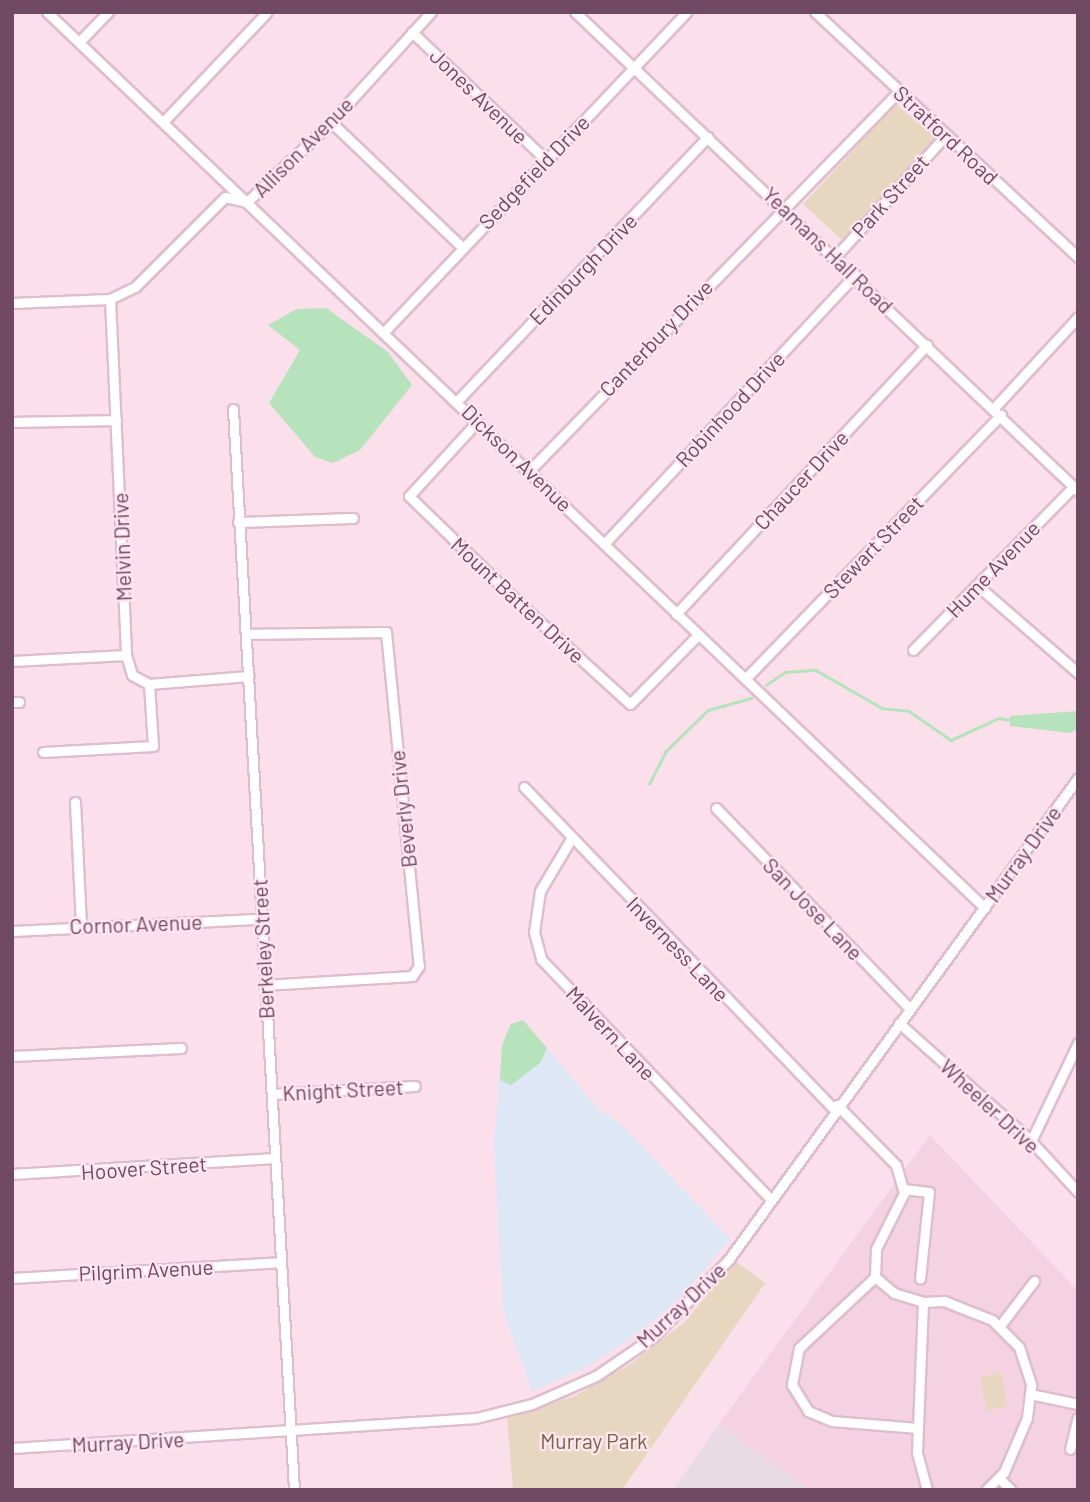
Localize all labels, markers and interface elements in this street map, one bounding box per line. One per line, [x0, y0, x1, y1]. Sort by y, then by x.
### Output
street label: Jones Avenue [425, 43, 533, 149]
street label: Stratford Road [889, 80, 1003, 190]
street label: Allison Avenue [248, 92, 358, 202]
street label: Sedgefield Drive [473, 110, 595, 234]
street label: Park Street [846, 149, 934, 243]
street label: Yeamans Hall Road [758, 182, 898, 318]
street label: Edinburgh Drive [524, 208, 642, 330]
street label: Canterbury Drive [594, 274, 718, 402]
street label: Robinhood Drive [670, 346, 790, 472]
street label: Dickson Avenue [457, 399, 577, 517]
street label: Chaucer Drive [749, 425, 853, 535]
street label: Stewart Street [818, 490, 928, 604]
street label: Melvin Drive [108, 492, 136, 602]
street label: Hume Avenue [941, 516, 1045, 622]
street label: Mount Batten Drive [446, 532, 590, 668]
street label: Beverly Drive [384, 749, 422, 869]
street label: Murray Drive [980, 801, 1066, 907]
street label: San Jose Lane [758, 853, 868, 965]
street label: Berkeley Street [247, 878, 279, 1020]
street label: Inverness Lane [622, 891, 734, 1007]
street label: Cornor Avenue [69, 909, 203, 939]
street label: Malvern Lane [561, 981, 661, 1085]
street label: Wheeler Drive [935, 1054, 1045, 1158]
street label: Knight Street [282, 1074, 404, 1106]
street label: Hoover Street [80, 1151, 208, 1185]
street label: Pilgrim Avenue [78, 1254, 214, 1286]
street label: Murray Drive [631, 1257, 731, 1353]
street label: Murray Drive [71, 1426, 185, 1458]
park label: Murray Park [540, 1428, 648, 1454]

